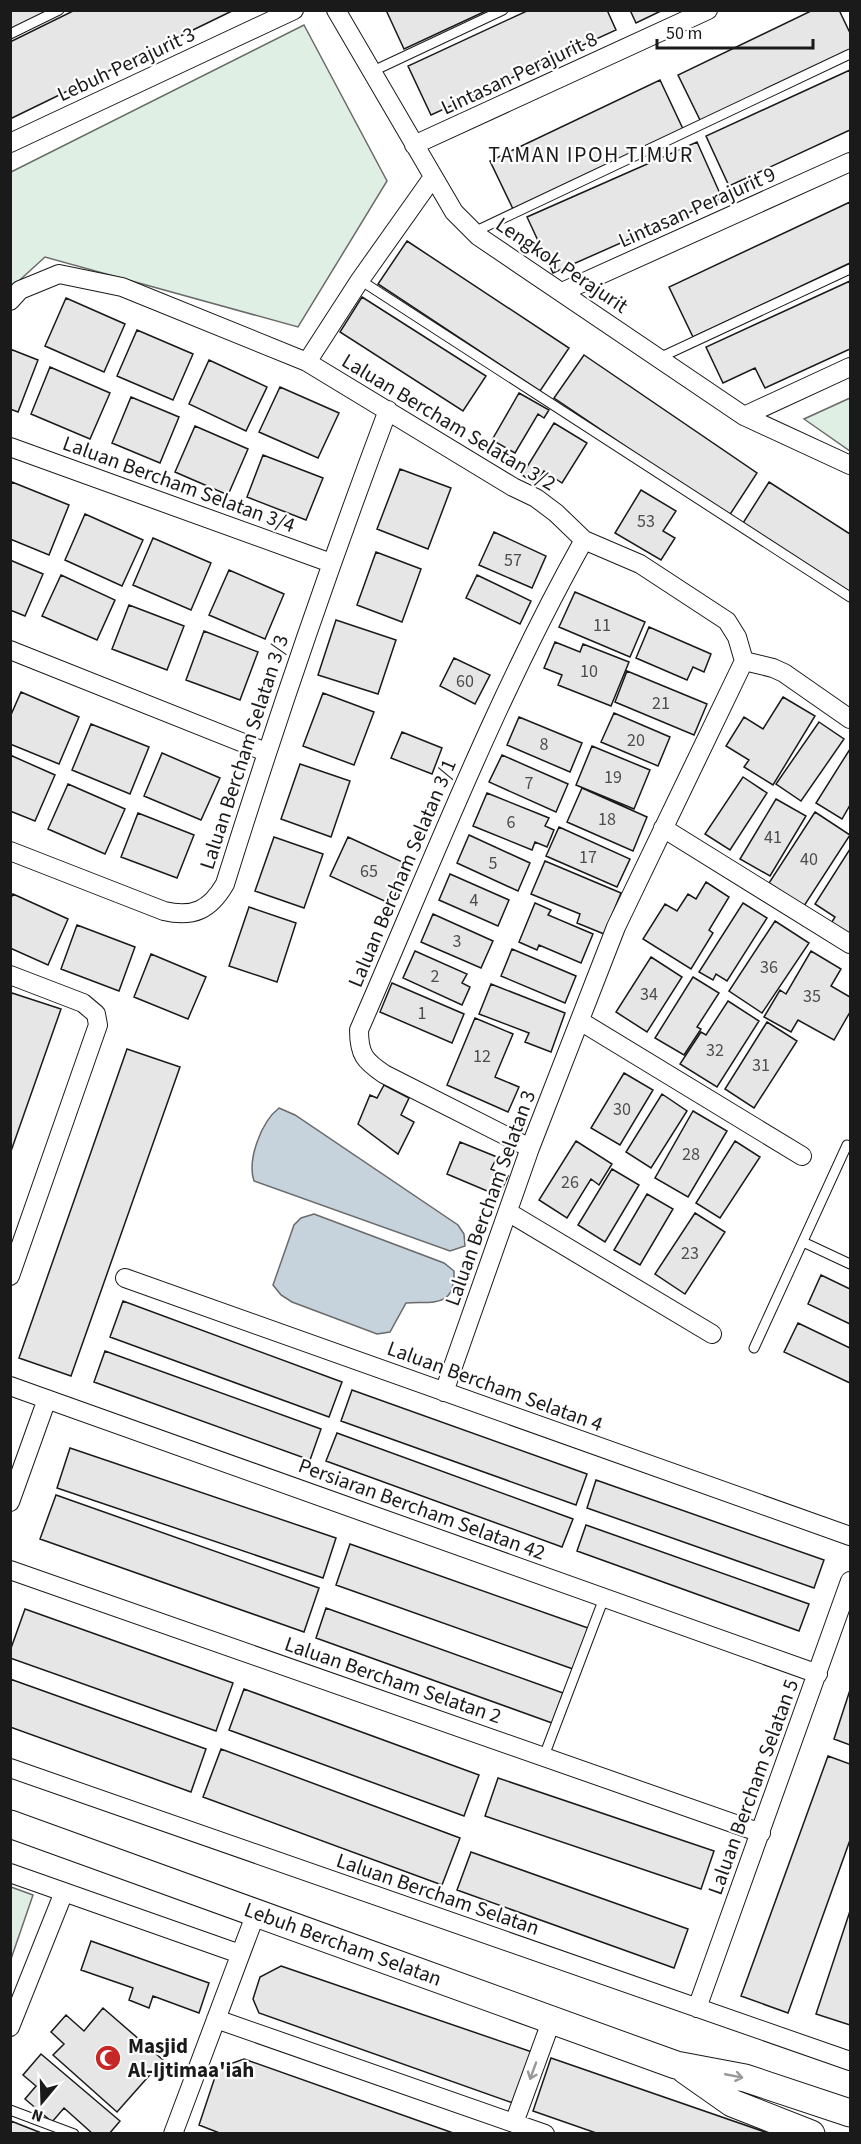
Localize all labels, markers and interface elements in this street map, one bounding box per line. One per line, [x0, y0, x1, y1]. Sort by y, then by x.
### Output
scale bar [657, 12, 813, 50]
street label: Lebuh Perajurit 3 [52, 19, 200, 109]
text: 50 m [666, 21, 702, 46]
street label: Lintasan Perajurit 8 [436, 24, 602, 122]
district label: TAMAN IPOH TIMUR [488, 139, 694, 171]
street label: Lintasan Perajurit 9 [614, 159, 780, 255]
street label: Lengkok Perajurit [490, 210, 634, 320]
street label: Laluan Bercham Selatan 3/2 [336, 346, 562, 498]
street label: Laluan Bercham Selatan 3/4 [59, 428, 299, 540]
house number: 53 [637, 509, 655, 534]
house number: 57 [504, 548, 522, 573]
house number: 11 [593, 613, 611, 638]
street label: Laluan Bercham Selatan 3/3 [192, 631, 296, 873]
house number: 10 [580, 659, 598, 684]
house number: 60 [456, 669, 474, 694]
house number: 21 [652, 691, 670, 716]
house number: 20 [627, 728, 645, 753]
house number: 8 [540, 732, 549, 757]
street label: Laluan Bercham Selatan 3/1 [342, 755, 462, 991]
house number: 19 [604, 765, 622, 790]
house number: 7 [525, 771, 534, 796]
house number: 18 [598, 807, 616, 832]
house number: 6 [507, 810, 516, 835]
house number: 41 [764, 825, 782, 850]
house number: 17 [579, 845, 597, 870]
house number: 40 [800, 847, 818, 872]
house number: 5 [489, 851, 498, 876]
house number: 65 [360, 859, 378, 884]
house number: 4 [470, 888, 479, 913]
house number: 3 [453, 930, 461, 952]
house number: 36 [760, 955, 778, 980]
house number: 2 [431, 964, 440, 989]
house number: 34 [640, 982, 658, 1007]
house number: 35 [803, 984, 821, 1009]
house number: 1 [418, 1001, 426, 1026]
house number: 32 [706, 1038, 724, 1063]
house number: 12 [473, 1044, 491, 1069]
house number: 31 [752, 1053, 770, 1078]
street label: Laluan Bercham Selatan 3 [437, 1086, 543, 1310]
house number: 30 [613, 1097, 631, 1122]
house number: 28 [682, 1142, 700, 1167]
house number: 26 [561, 1170, 579, 1195]
house number: 23 [681, 1241, 699, 1266]
street label: Laluan Bercham Selatan 4 [383, 1333, 607, 1439]
street label: Persiaran Bercham Selatan 42 [294, 1450, 550, 1568]
street label: Laluan Bercham Selatan 2 [281, 1629, 505, 1731]
street label: Laluan Bercham Selatan 5 [700, 1675, 806, 1899]
street label: Laluan Bercham Selatan [332, 1845, 544, 1943]
street label: Lebuh Bercham Selatan [240, 1894, 446, 1994]
place label: Masjid Al-Ijtimaa'iah [127, 2031, 254, 2085]
mosque icon: Masjid Al-Ijtimaa'iah [93, 2043, 123, 2073]
one-way arrow [526, 2061, 537, 2080]
one-way arrow [723, 2070, 743, 2081]
north arrow [12, 2072, 72, 2132]
text: N [29, 2103, 46, 2127]

